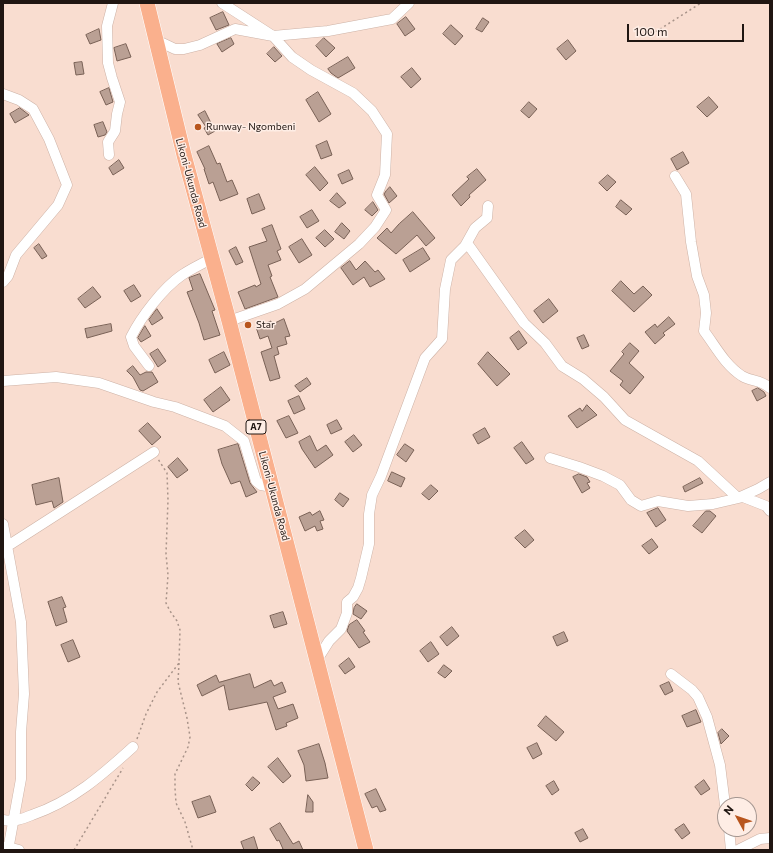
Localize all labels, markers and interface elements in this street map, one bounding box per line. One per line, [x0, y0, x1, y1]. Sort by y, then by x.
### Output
scale bar [629, 16, 746, 42]
text: 100 m [634, 24, 668, 38]
place label: Runway- Ngombeni [206, 121, 295, 133]
marker: Runway- Ngombeni [193, 122, 203, 132]
street label: Likoni-Ukunda Road [173, 137, 209, 229]
place label: Star [256, 319, 275, 331]
marker: Star [243, 320, 253, 330]
road number: A7 [246, 420, 266, 434]
street label: Likoni-Ukunda Road [256, 450, 292, 542]
north arrow [717, 797, 757, 837]
text: N [721, 802, 736, 817]

